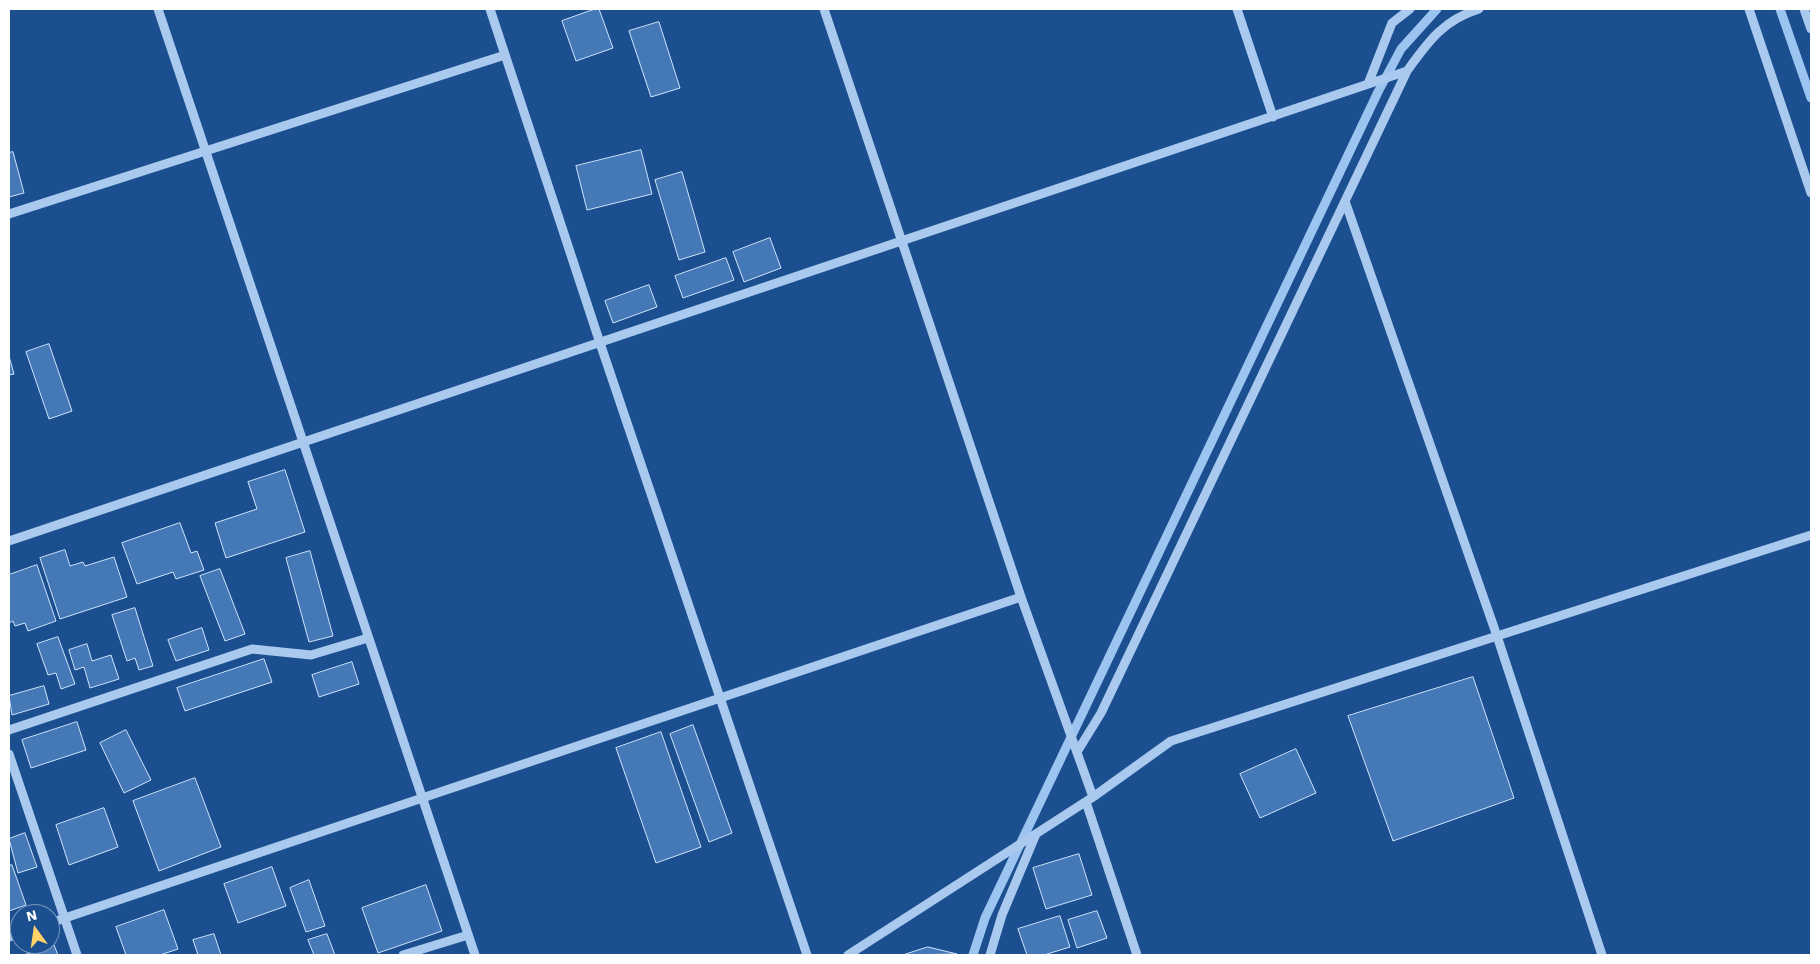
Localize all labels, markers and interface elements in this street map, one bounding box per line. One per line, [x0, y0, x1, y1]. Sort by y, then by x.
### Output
north arrow [10, 904, 60, 954]
text: N [25, 906, 39, 924]

